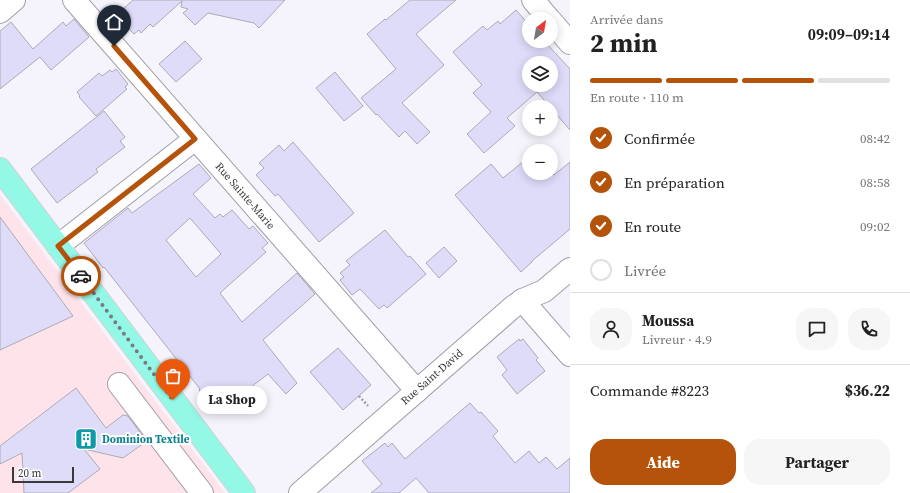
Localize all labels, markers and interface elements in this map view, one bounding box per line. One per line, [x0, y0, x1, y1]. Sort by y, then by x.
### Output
pin [97, 5, 131, 46]
icon: home [103, 11, 125, 33]
text: Arrivée dans [590, 11, 663, 28]
north arrow [522, 12, 558, 48]
map controls [522, 12, 558, 180]
text: 09:09–09:14 [808, 24, 890, 45]
text: 2 min [590, 25, 657, 61]
button: layers [522, 56, 558, 92]
text: En route · 110 m [590, 89, 684, 106]
button: + [522, 100, 558, 136]
icon: check [590, 127, 612, 149]
text: Confirmée [624, 128, 695, 149]
text: 08:42 [860, 130, 890, 147]
button: − [522, 144, 558, 180]
street label: Rue Sainte-Marie [212, 159, 278, 233]
icon: check [590, 171, 612, 193]
text: En préparation [624, 172, 725, 193]
text: 08:58 [860, 174, 890, 191]
icon: check [590, 215, 612, 237]
text: En route [624, 216, 681, 237]
text: 09:02 [860, 218, 890, 235]
courier [61, 256, 101, 296]
text: Livrée [624, 260, 666, 281]
icon: car [70, 265, 92, 287]
button: person [590, 308, 632, 350]
button: chat [796, 308, 838, 350]
button: phone [848, 308, 890, 350]
text: Moussa [642, 310, 694, 331]
text: Livreur · 4.9 [642, 331, 712, 348]
street label: Rue Saint-David [398, 345, 467, 408]
pin [156, 359, 190, 400]
icon: bag [162, 365, 184, 387]
text: Commande #8223 [590, 380, 709, 401]
text: $36.22 [845, 380, 890, 401]
callout: La Shop [197, 386, 267, 414]
text: La Shop [208, 391, 256, 408]
building icon: Dominion Textile [73, 426, 99, 452]
place label: Dominion Textile [102, 432, 190, 447]
button: Aide [590, 439, 736, 485]
button: Partager [744, 439, 890, 485]
scale bar [12, 465, 74, 484]
text: 20 m [18, 466, 41, 481]

